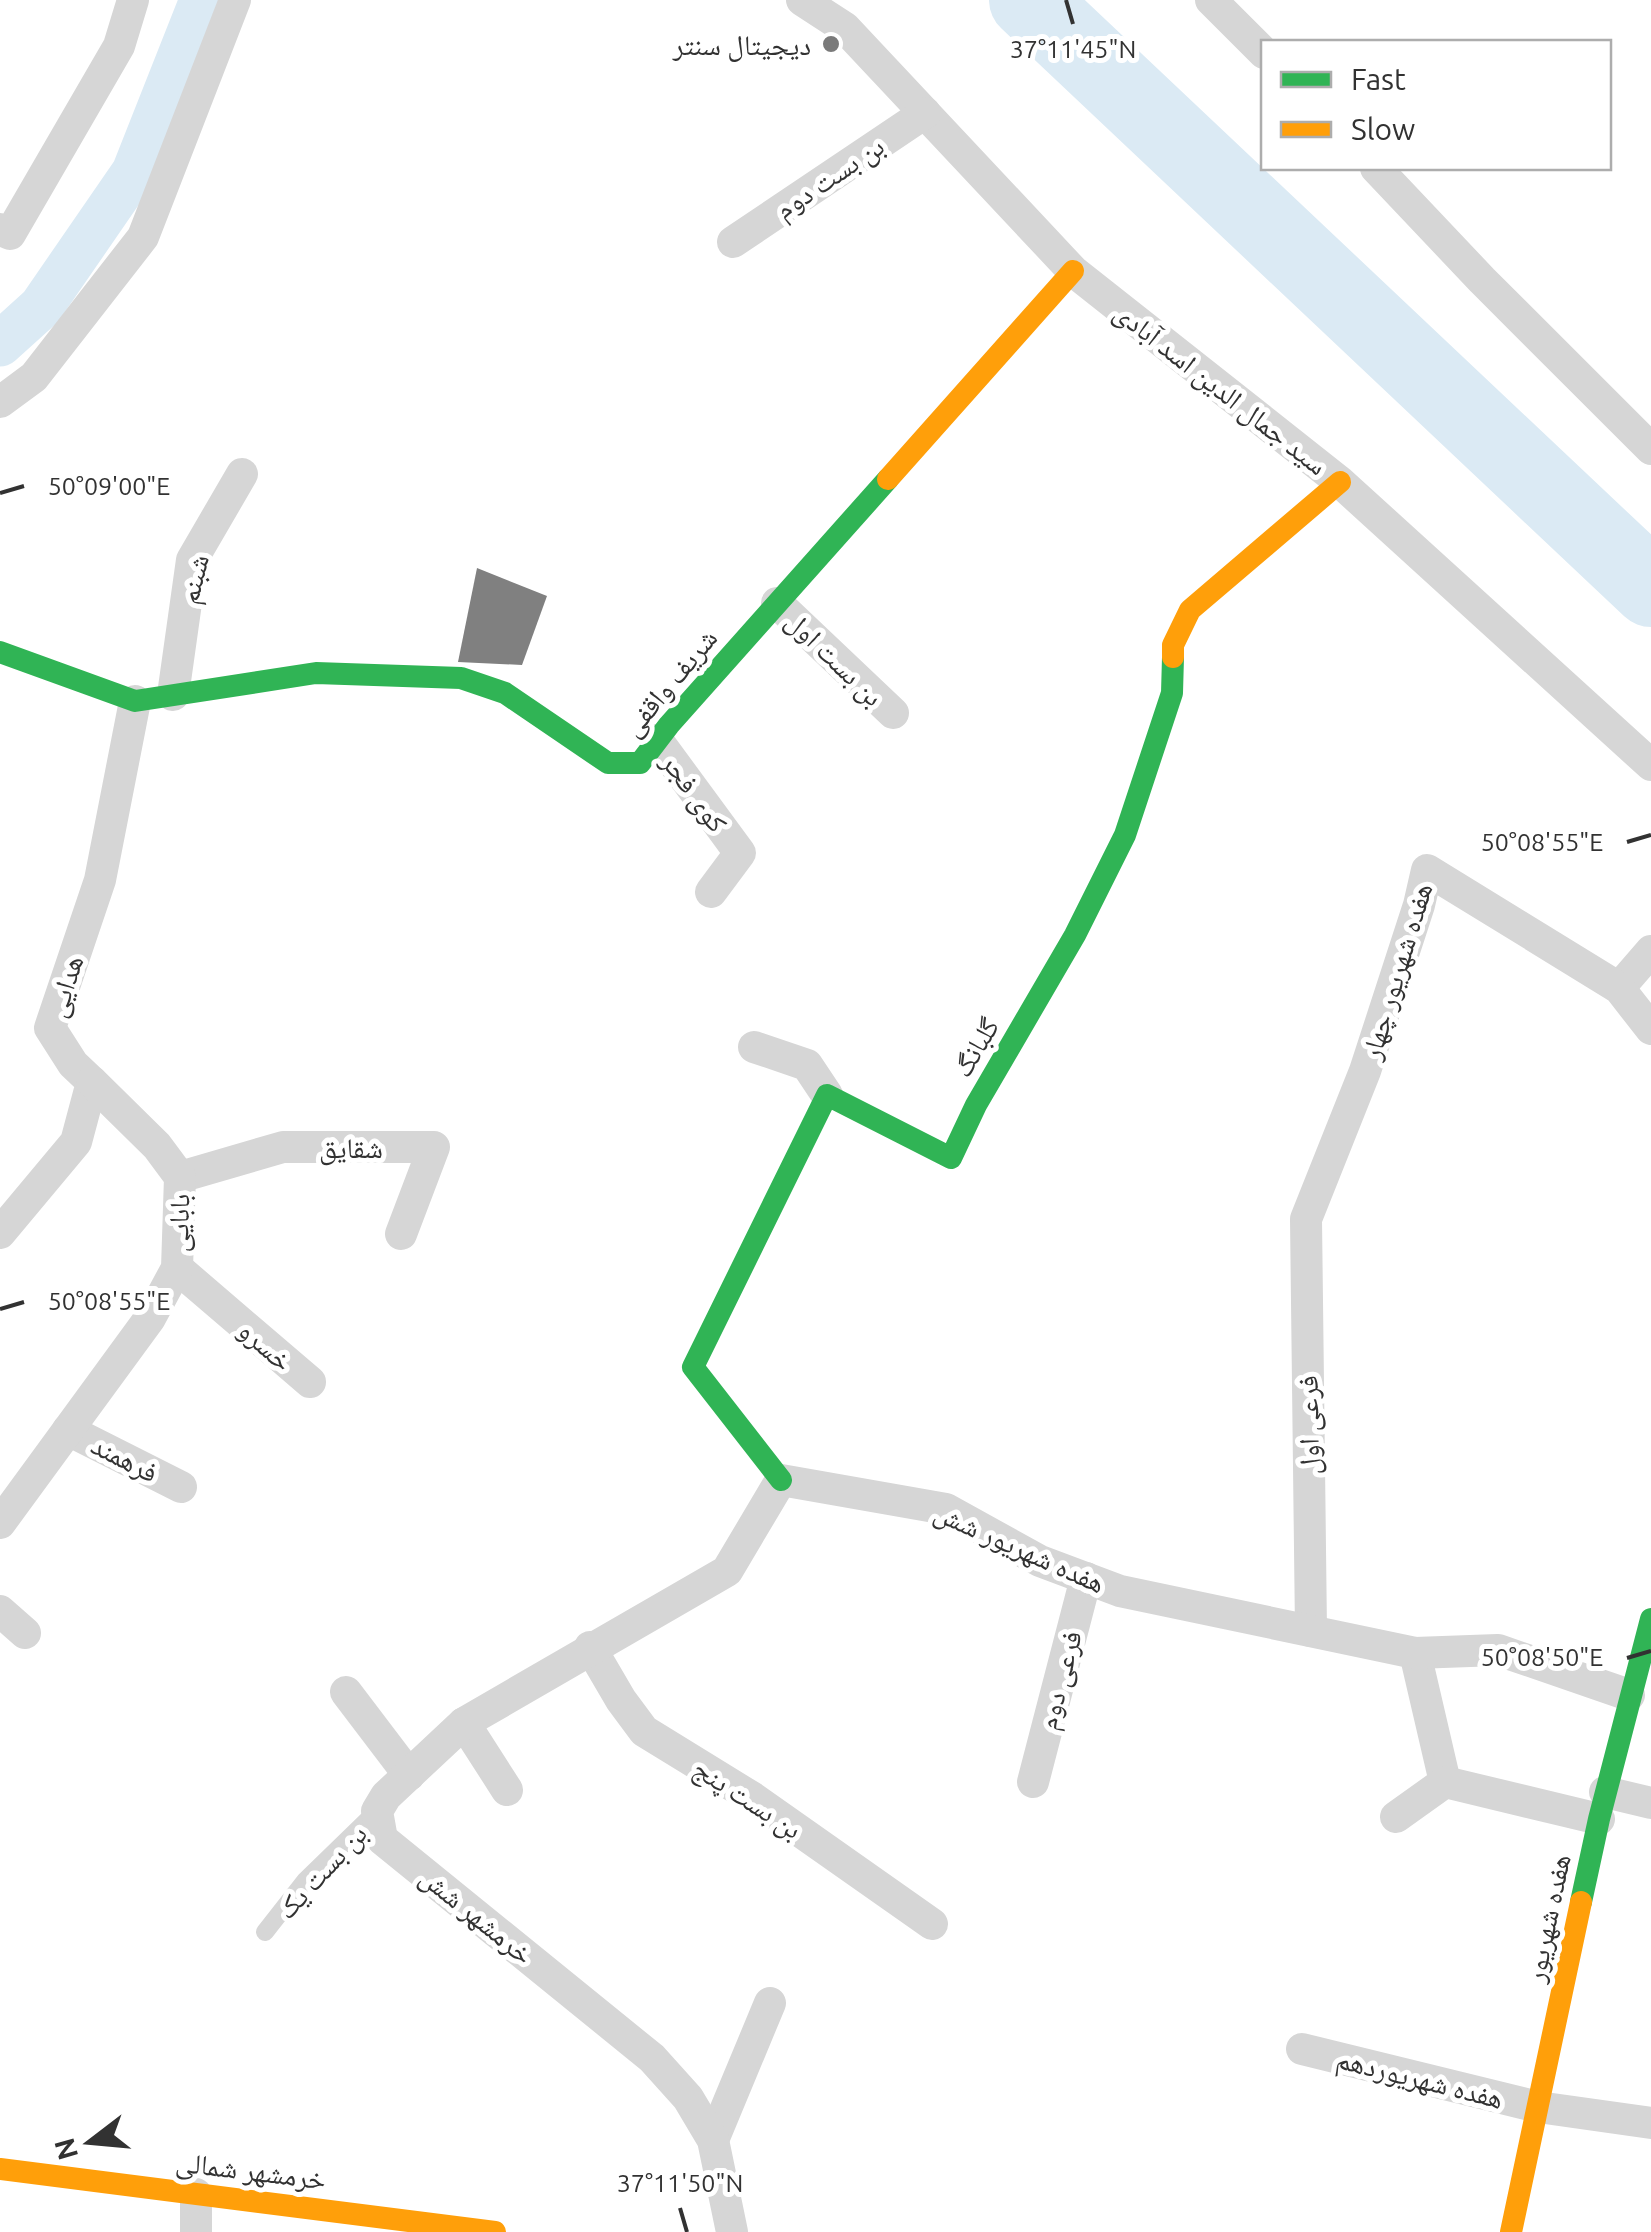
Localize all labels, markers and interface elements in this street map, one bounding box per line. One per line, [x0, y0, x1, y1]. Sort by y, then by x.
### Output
place label: دیجیتال سنتر [672, 29, 811, 62]
marker: دیجیتال سنتر [820, 33, 842, 55]
text: 37°11'45"N [1010, 35, 1136, 63]
legend [1261, 40, 1611, 170]
text: Fast [1351, 62, 1406, 96]
text: Slow [1351, 112, 1415, 146]
street label: بن بست دوم [769, 129, 891, 228]
street label: سید جمال الدین اسد آبادی [1107, 295, 1333, 483]
text: 50°09'00"E [48, 472, 170, 500]
street label: شبنم [172, 551, 218, 608]
street label: بن بست اول [778, 604, 890, 714]
street label: شریف واقفی [615, 622, 725, 744]
street label: کوی فجر [654, 746, 734, 839]
text: 50°08'55"E [1481, 828, 1603, 856]
street label: هفده شهریور چهار [1354, 879, 1439, 1064]
street label: هدایی [40, 951, 91, 1022]
street label: گلبانگ [945, 1012, 1005, 1083]
street label: شقایق [319, 1132, 383, 1166]
street label: بابایی [161, 1193, 198, 1253]
text: 50°08'55"E [48, 1287, 170, 1315]
street label: خسرو [232, 1313, 299, 1377]
street label: فرعی اول [1292, 1375, 1327, 1475]
street label: فرهمند [86, 1428, 163, 1489]
street label: هفده شهریور شش [929, 1496, 1110, 1601]
street label: فرعی دوم [1031, 1627, 1091, 1734]
text: 50°08'50"E [1481, 1643, 1603, 1671]
street label: بن بست پنج [687, 1752, 808, 1847]
street label: بن بست یک [270, 1818, 375, 1927]
street label: هفده شهریور [1518, 1851, 1577, 1986]
street label: خرمشهر شش [413, 1860, 540, 1972]
street label: هفده شهریوردهم [1332, 2042, 1507, 2118]
north arrow [40, 2092, 140, 2192]
text: N [48, 2135, 83, 2163]
street label: خرمشهر شمالی [174, 2145, 328, 2198]
text: 37°11'50"N [617, 2169, 743, 2197]

